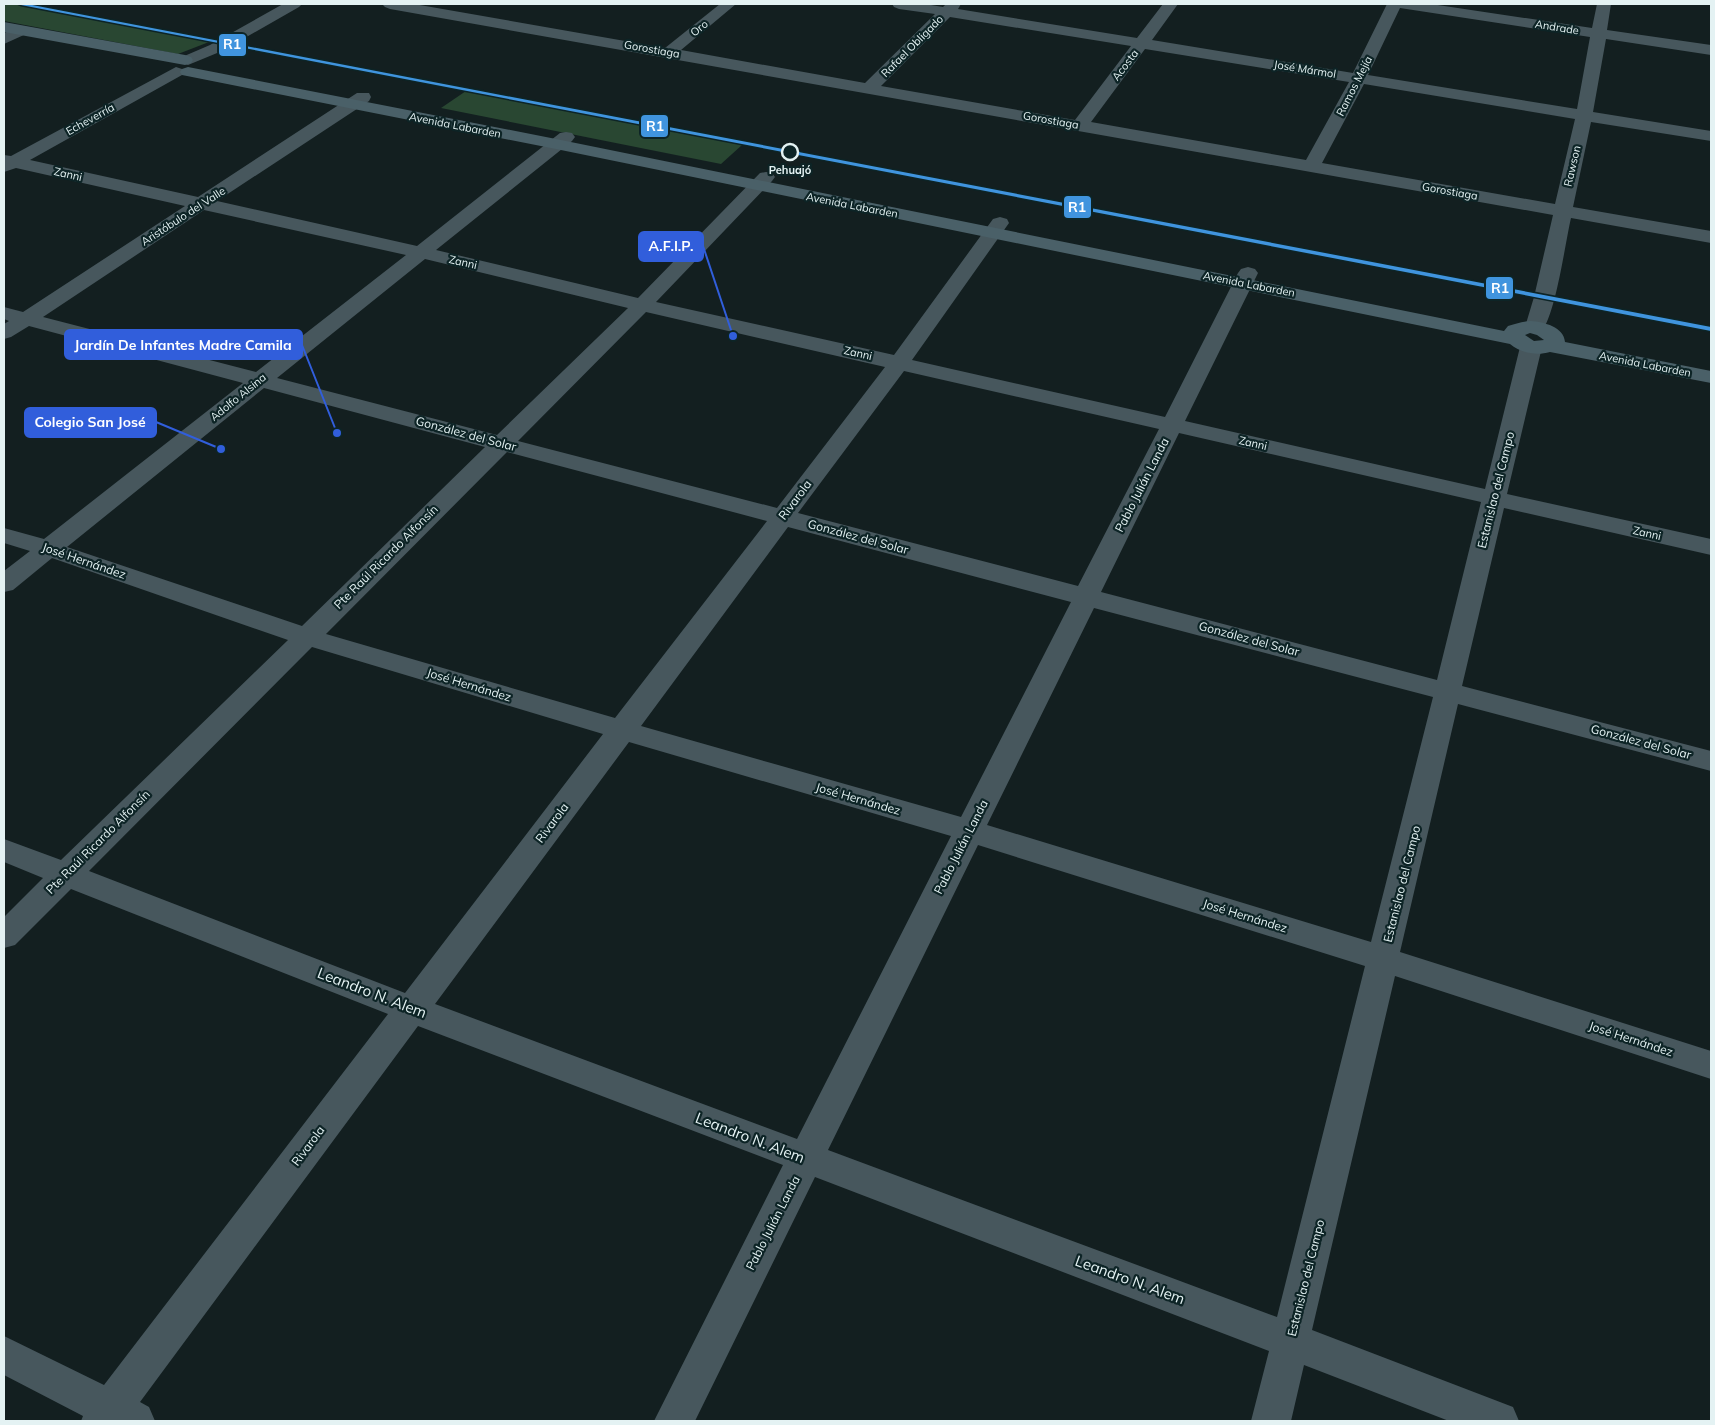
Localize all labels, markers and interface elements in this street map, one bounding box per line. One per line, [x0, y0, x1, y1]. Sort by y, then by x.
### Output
street label: Rafael Obligado [878, 12, 946, 80]
street label: Oro [687, 17, 711, 39]
street label: Andrade [1534, 17, 1580, 37]
line badge: R1 [218, 33, 247, 57]
text: R1 [223, 35, 241, 53]
street label: Gorostiaga [623, 37, 681, 61]
street label: Acosta [1109, 47, 1141, 83]
street label: Ramos Mejía [1333, 54, 1375, 118]
street label: José Mármol [1273, 57, 1337, 81]
street label: Echeverría [63, 100, 117, 138]
street label: Gorostiaga [1022, 108, 1080, 132]
street label: Avenida Labarden [408, 109, 502, 141]
line badge: R1 [640, 114, 669, 138]
text: R1 [646, 117, 664, 135]
marker: Pehuajó [781, 143, 799, 161]
street label: Rawson [1560, 144, 1584, 188]
place label: Pehuajó [769, 163, 812, 177]
street label: Zanni [53, 164, 83, 184]
street label: Gorostiaga [1421, 179, 1479, 203]
street label: Aristóbulo del Valle [138, 183, 228, 249]
street label: Avenida Labarden [805, 189, 899, 221]
line badge: R1 [1063, 195, 1092, 219]
text: R1 [1068, 198, 1086, 216]
callout: A.F.I.P. [639, 232, 703, 261]
text: A.F.I.P. [649, 237, 693, 255]
street label: Zanni [448, 252, 478, 272]
street label: Avenida Labarden [1202, 268, 1296, 300]
line badge: R1 [1485, 276, 1514, 300]
text: R1 [1491, 279, 1509, 297]
callout: Jardín De Infantes Madre Camila [65, 330, 302, 359]
text: Jardín De Infantes Madre Camila [74, 336, 292, 354]
street label: Zanni [843, 343, 873, 363]
street label: Avenida Labarden [1598, 348, 1692, 380]
street label: Adolfo Alsina [207, 370, 269, 424]
callout: Colegio San José [25, 408, 156, 437]
text: Colegio San José [34, 413, 146, 431]
street label: González del Solar [414, 413, 519, 454]
street label: Estanislao del Campo [1474, 430, 1517, 550]
street label: Zanni [1238, 433, 1268, 453]
street label: Pablo Julián Landa [1111, 435, 1172, 534]
street label: Rivarola [775, 477, 814, 523]
street label: Pte Raúl Ricardo Alfonsín [330, 501, 441, 612]
street label: González del Solar [806, 516, 911, 557]
street label: Zanni [1632, 523, 1662, 543]
street label: José Hernández [40, 539, 128, 582]
street label: González del Solar [1197, 618, 1302, 659]
street label: José Hernández [425, 665, 513, 705]
street label: González del Solar [1589, 721, 1694, 762]
street label: José Hernández [814, 779, 902, 818]
street label: Pte Raúl Ricardo Alfonsín [42, 786, 153, 897]
street label: Pablo Julián Landa [930, 797, 991, 896]
street label: Rivarola [532, 800, 571, 846]
street label: Estanislao del Campo [1380, 824, 1423, 944]
street label: José Hernández [1201, 896, 1289, 936]
street label: Leandro N. Alem [315, 963, 429, 1022]
street label: José Hernández [1587, 1018, 1675, 1059]
street label: Leandro N. Alem [693, 1108, 807, 1167]
street label: Rivarola [288, 1123, 327, 1169]
street label: Pablo Julián Landa [742, 1173, 803, 1272]
street label: Estanislao del Campo [1284, 1218, 1327, 1338]
street label: Leandro N. Alem [1073, 1251, 1188, 1308]

